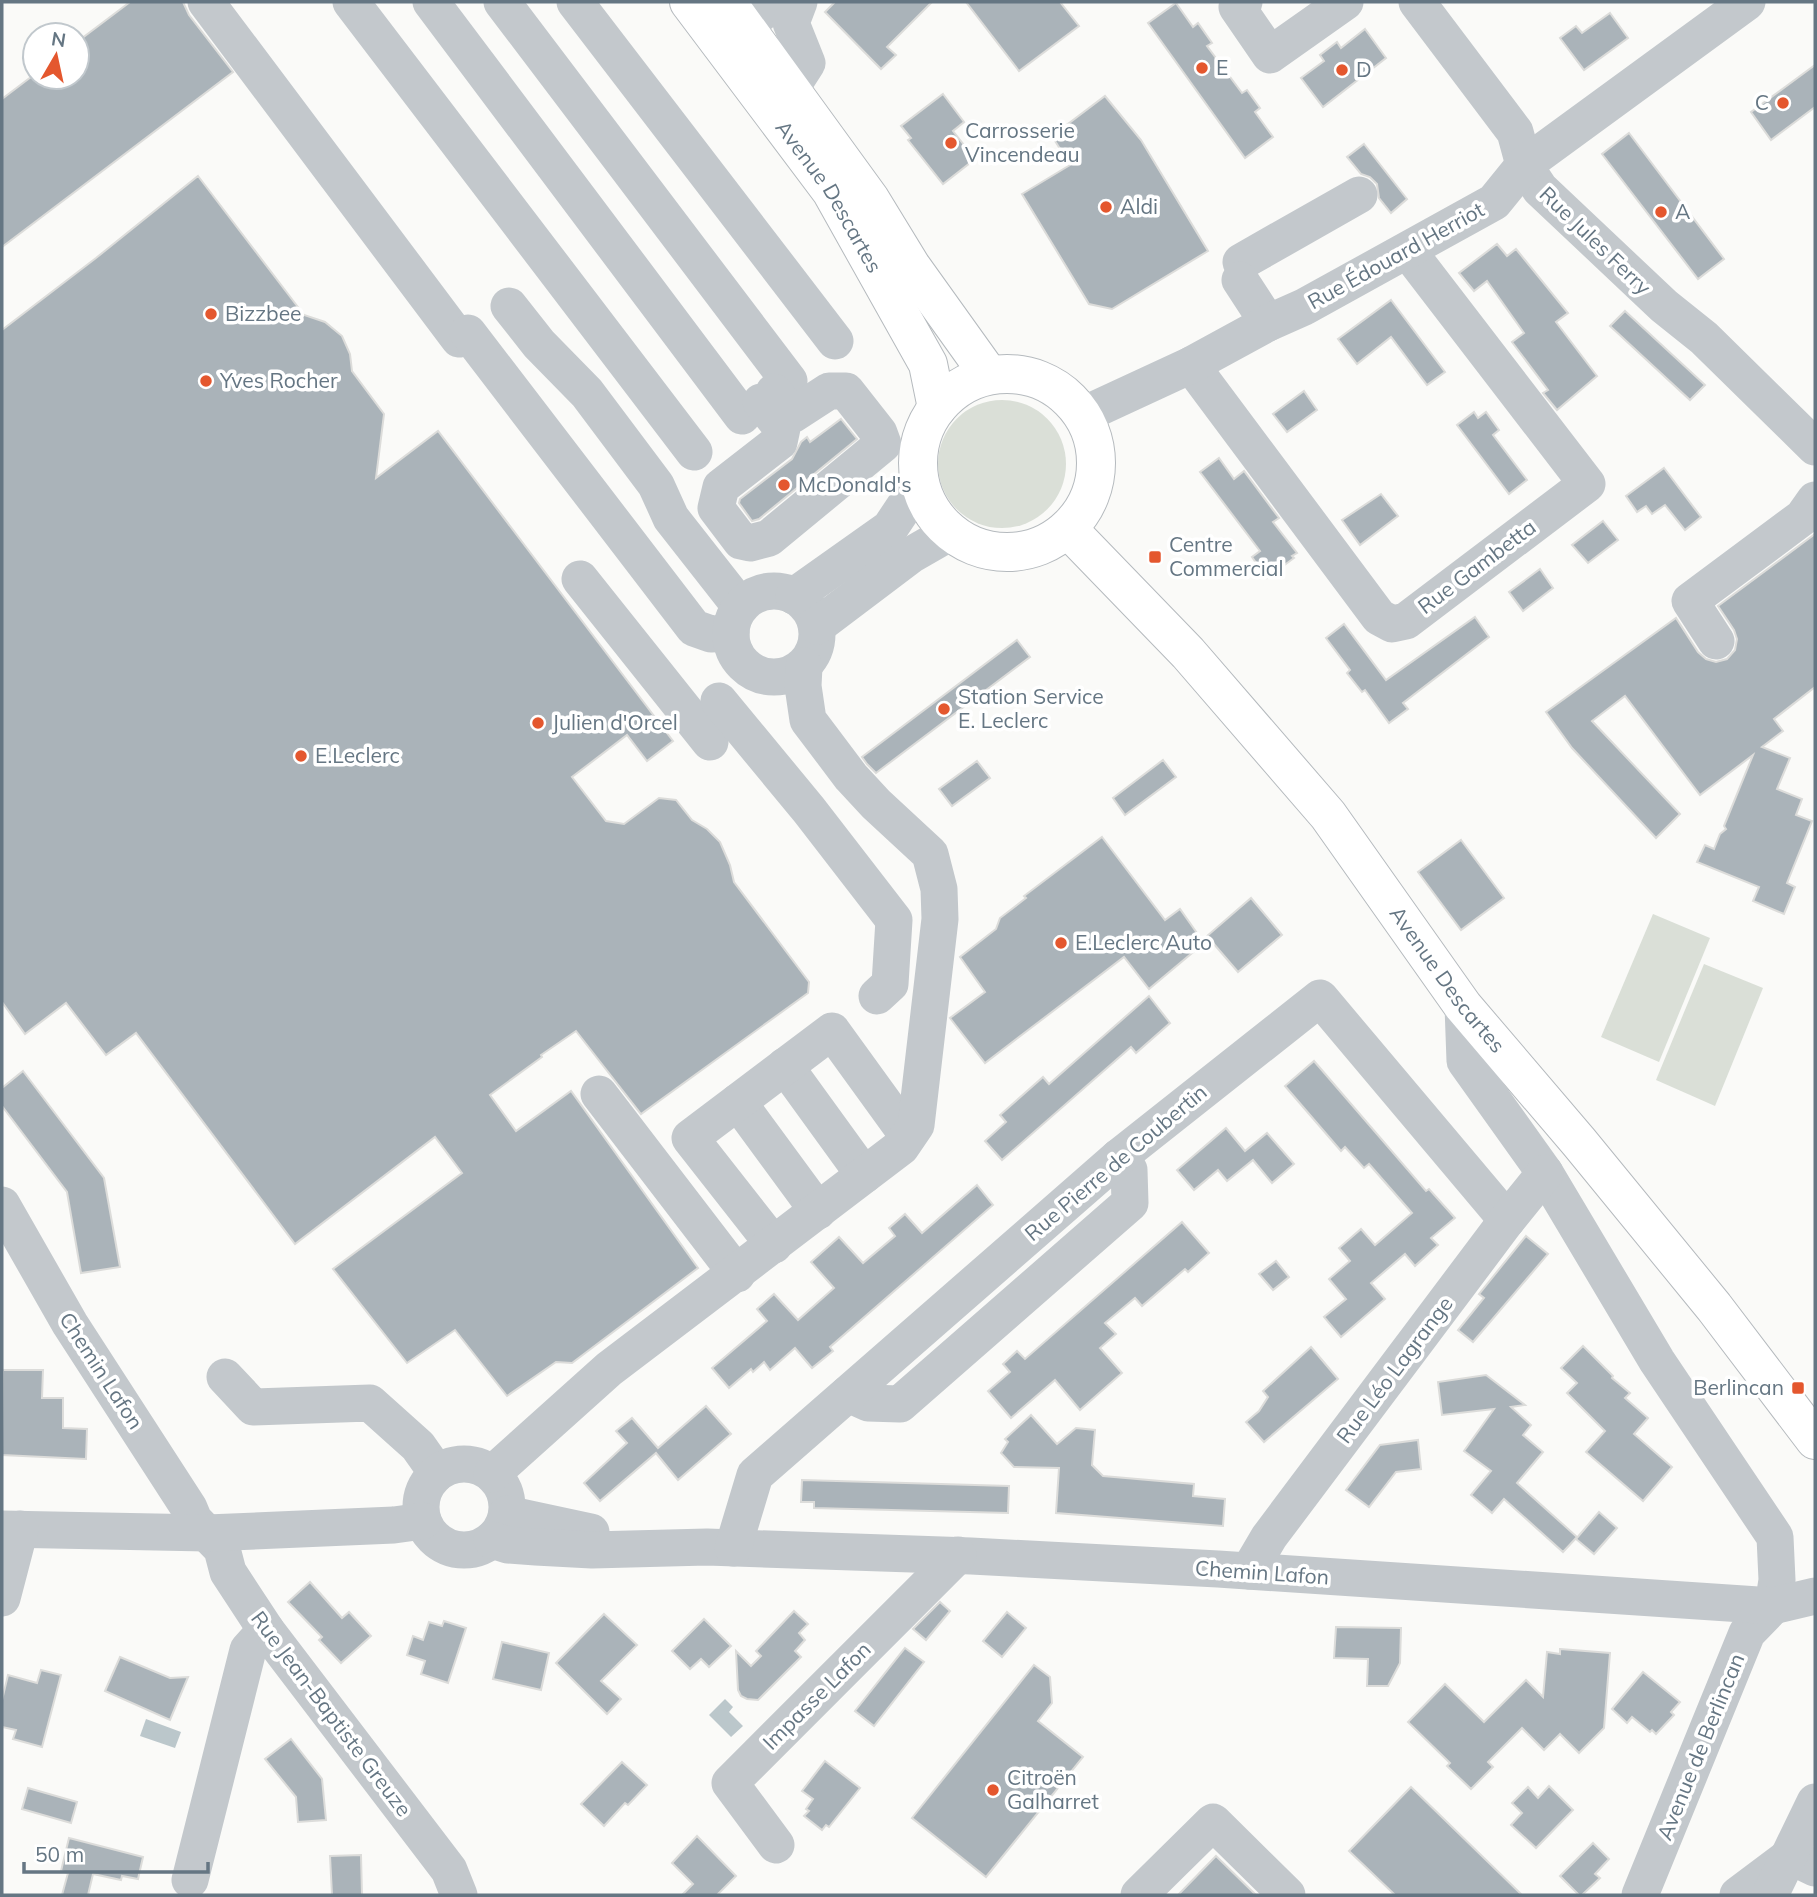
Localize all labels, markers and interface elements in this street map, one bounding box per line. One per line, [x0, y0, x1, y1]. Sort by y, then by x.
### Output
north arrow [21, 21, 91, 91]
text: N [50, 26, 68, 52]
place label: E [1216, 54, 1228, 80]
place label: D [1356, 56, 1372, 82]
marker: E [1194, 60, 1210, 76]
marker: D [1334, 62, 1350, 78]
place label: C [1755, 89, 1769, 115]
marker: C [1775, 95, 1791, 111]
street label: Avenue Descartes [771, 115, 888, 277]
place label: Carrosserie Vincendeau [965, 117, 1080, 167]
marker: Carrosserie Vincendeau [943, 135, 959, 151]
street label: Rue Jules Ferry [1535, 181, 1657, 300]
place label: Aldi [1120, 193, 1158, 219]
street label: Rue Édouard Herriot [1303, 196, 1488, 314]
place label: A [1675, 198, 1691, 224]
marker: Aldi [1098, 199, 1114, 215]
marker: A [1653, 204, 1669, 220]
place label: Bizzbee [225, 300, 302, 326]
marker: Bizzbee [203, 306, 219, 322]
place label: Yves Rocher [219, 367, 338, 393]
marker: Yves Rocher [198, 373, 214, 389]
place label: McDonald's [798, 471, 912, 497]
marker: McDonald's [776, 477, 792, 493]
street label: Rue Gambetta [1412, 513, 1541, 619]
place label: Centre Commercial [1169, 531, 1283, 581]
marker: Centre Commercial [1147, 549, 1163, 565]
place label: Station Service E. Leclerc [958, 683, 1104, 733]
marker: Station Service E. Leclerc [936, 701, 952, 717]
place label: Julien d'Orcel [552, 709, 678, 735]
marker: Julien d'Orcel [530, 715, 546, 731]
place label: E.Leclerc [315, 742, 400, 768]
marker: E.Leclerc [293, 748, 309, 764]
street label: Avenue Descartes [1385, 901, 1511, 1058]
place label: E.Leclerc Auto [1075, 929, 1212, 955]
marker: E.Leclerc Auto [1053, 935, 1069, 951]
street label: Rue Pierre de Coubertin [1019, 1078, 1212, 1246]
street label: Rue Léo Lagrange [1331, 1291, 1458, 1448]
street label: Chemin Lafon [54, 1307, 149, 1434]
place label: Berlincan [1693, 1374, 1784, 1400]
marker: Berlincan [1790, 1380, 1806, 1396]
street label: Chemin Lafon [1194, 1554, 1330, 1590]
street label: Rue Jean-Baptiste Greuze [246, 1606, 418, 1821]
street label: Impasse Lafon [757, 1636, 876, 1755]
street label: Avenue de Berlincan [1651, 1650, 1749, 1844]
place label: Citroën Galharret [1007, 1764, 1099, 1814]
marker: Citroën Galharret [985, 1782, 1001, 1798]
scale bar [24, 1830, 208, 1874]
text: 50 m [35, 1841, 84, 1867]

